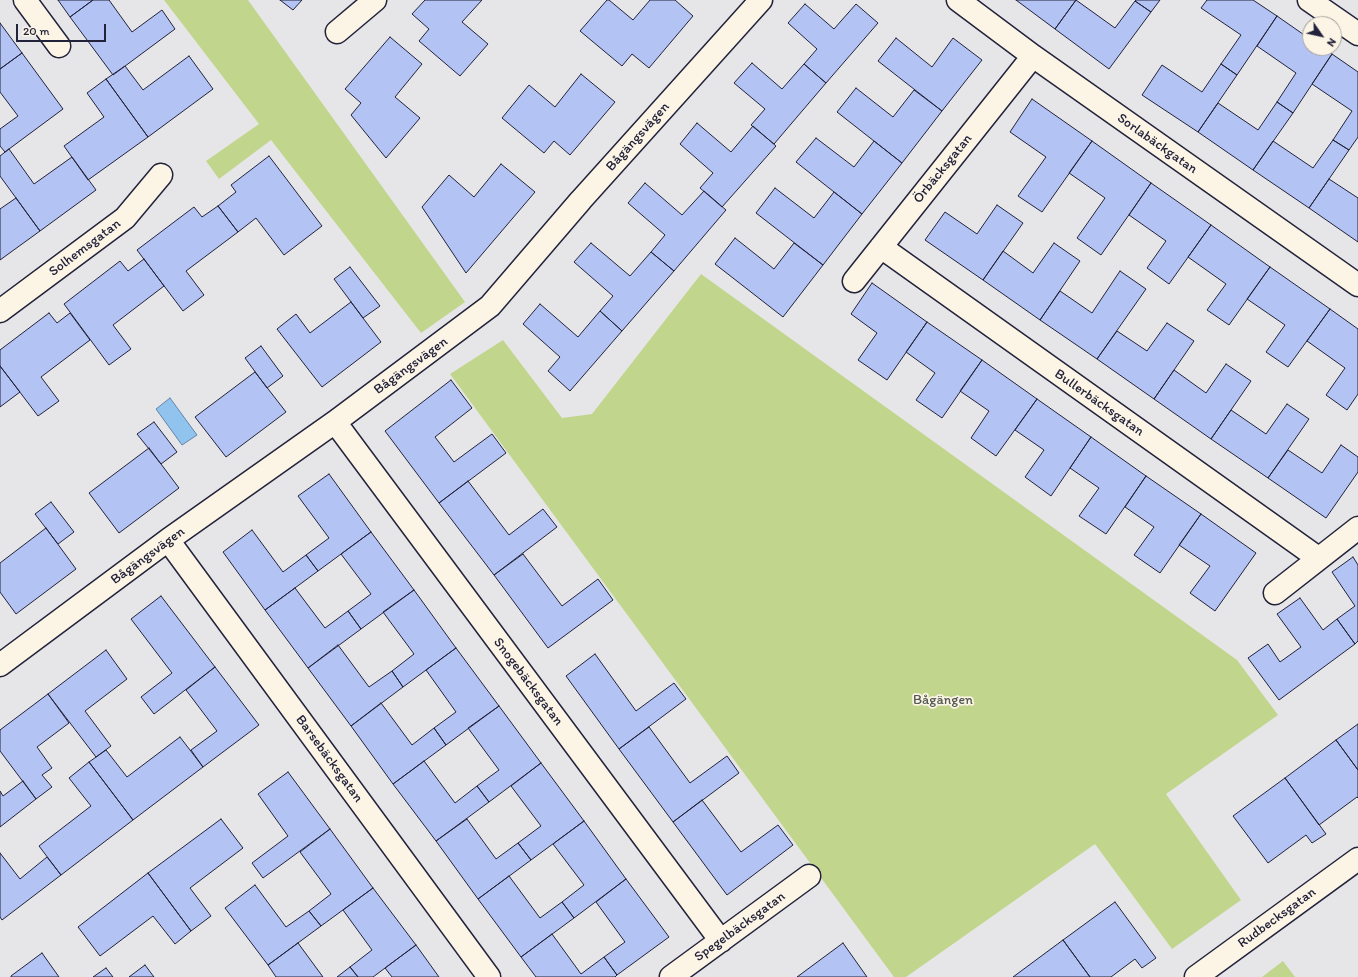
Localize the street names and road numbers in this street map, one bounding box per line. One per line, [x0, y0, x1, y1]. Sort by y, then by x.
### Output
street label: Bågängsvägen [603, 99, 673, 175]
street label: Sorlabäckgatan [1114, 110, 1200, 178]
street label: Örbäcksgatan [910, 131, 976, 207]
street label: Solhemsgatan [46, 216, 124, 280]
street label: Bågängsvägen [371, 334, 451, 398]
street label: Bullerbäcksgatan [1051, 366, 1147, 440]
street label: Bågängsvägen [108, 524, 188, 588]
street label: Snogebäcksgatan [489, 635, 567, 729]
street label: Barsebäcksgatan [292, 712, 366, 806]
street label: Rudbecksgatan [1235, 884, 1319, 952]
street label: Spegelbäcksgatan [691, 888, 789, 966]

